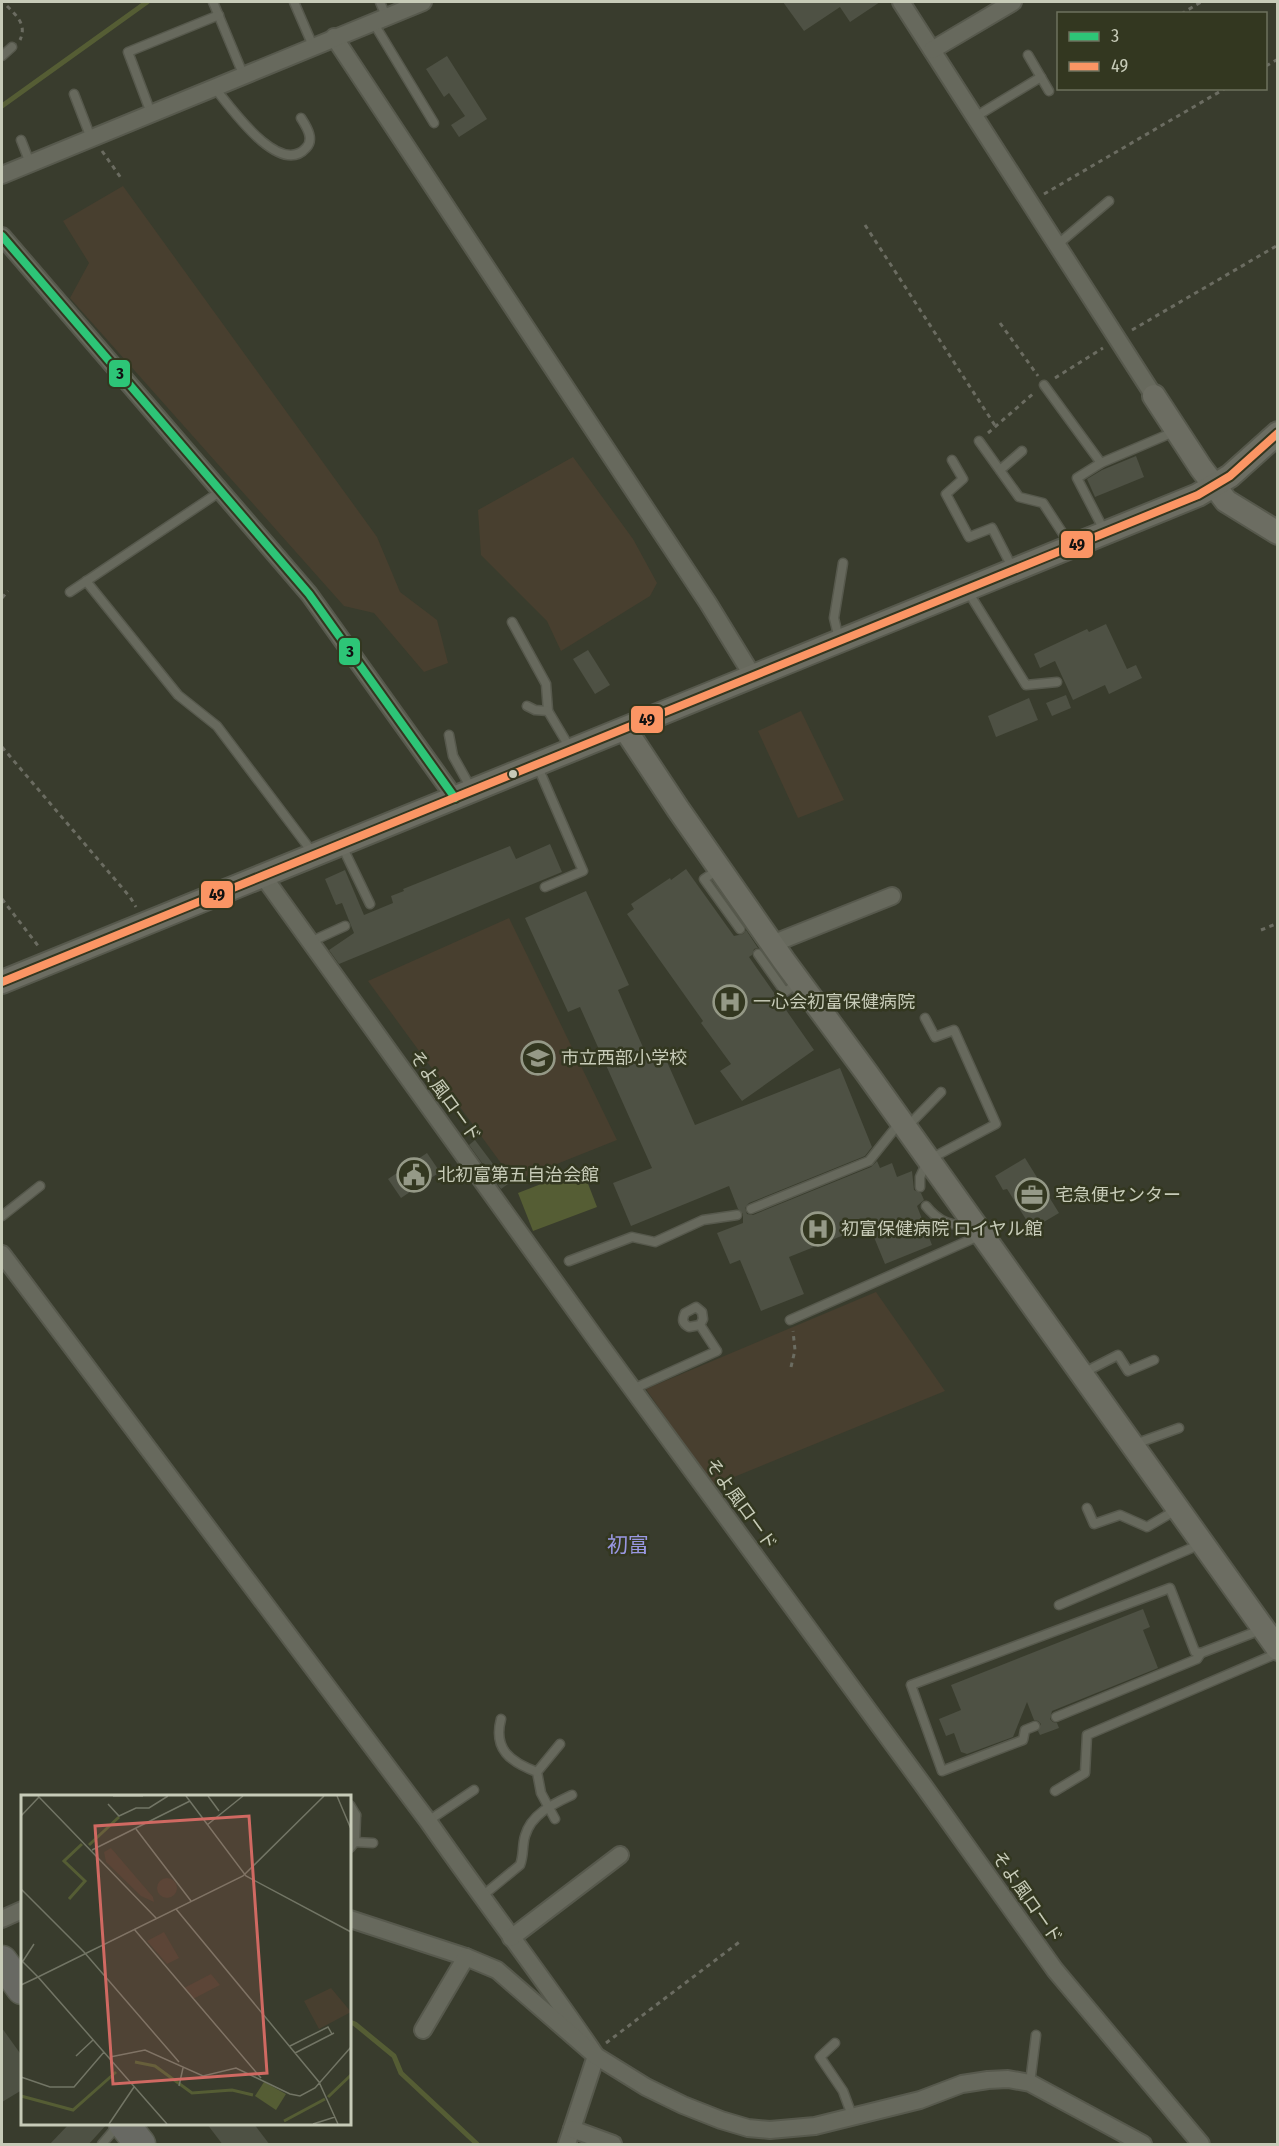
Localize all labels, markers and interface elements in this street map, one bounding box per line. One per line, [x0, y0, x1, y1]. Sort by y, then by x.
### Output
legend [1057, 12, 1267, 90]
text: 3 [1111, 25, 1119, 47]
text: 49 [1111, 55, 1128, 77]
line badge: 3 [108, 359, 131, 388]
text: 3 [115, 364, 124, 383]
line badge: 49 [1060, 530, 1094, 559]
text: 49 [1069, 535, 1085, 554]
line badge: 3 [338, 637, 361, 666]
text: 3 [345, 642, 354, 661]
line badge: 49 [630, 705, 664, 734]
text: 49 [639, 710, 655, 729]
unlabelled marker [507, 768, 519, 780]
line badge: 49 [200, 880, 234, 909]
text: 49 [209, 885, 225, 904]
hospital icon: 一心会初富保健病院 [712, 984, 748, 1020]
place label: 一心会初富保健病院 [753, 991, 915, 1013]
school or university icon: 市立西部小学校 [520, 1040, 556, 1076]
street label: そよ風ロード [404, 1046, 486, 1146]
place label: 市立西部小学校 [561, 1047, 687, 1069]
public building icon: 北初富第五自治会館 [396, 1157, 432, 1193]
place label: 北初富第五自治会館 [437, 1164, 599, 1186]
office icon: 宅急便センター [1014, 1177, 1050, 1213]
place label: 宅急便センター [1055, 1184, 1181, 1206]
hospital icon: 初富保健病院 ロイヤル館 [800, 1211, 836, 1247]
place label: 初富保健病院 ロイヤル館 [841, 1218, 1043, 1240]
street label: そよ風ロード [700, 1454, 782, 1554]
district label: 初富 [607, 1532, 649, 1558]
inset map [21, 1795, 351, 2125]
street label: そよ風ロード [987, 1846, 1067, 1948]

